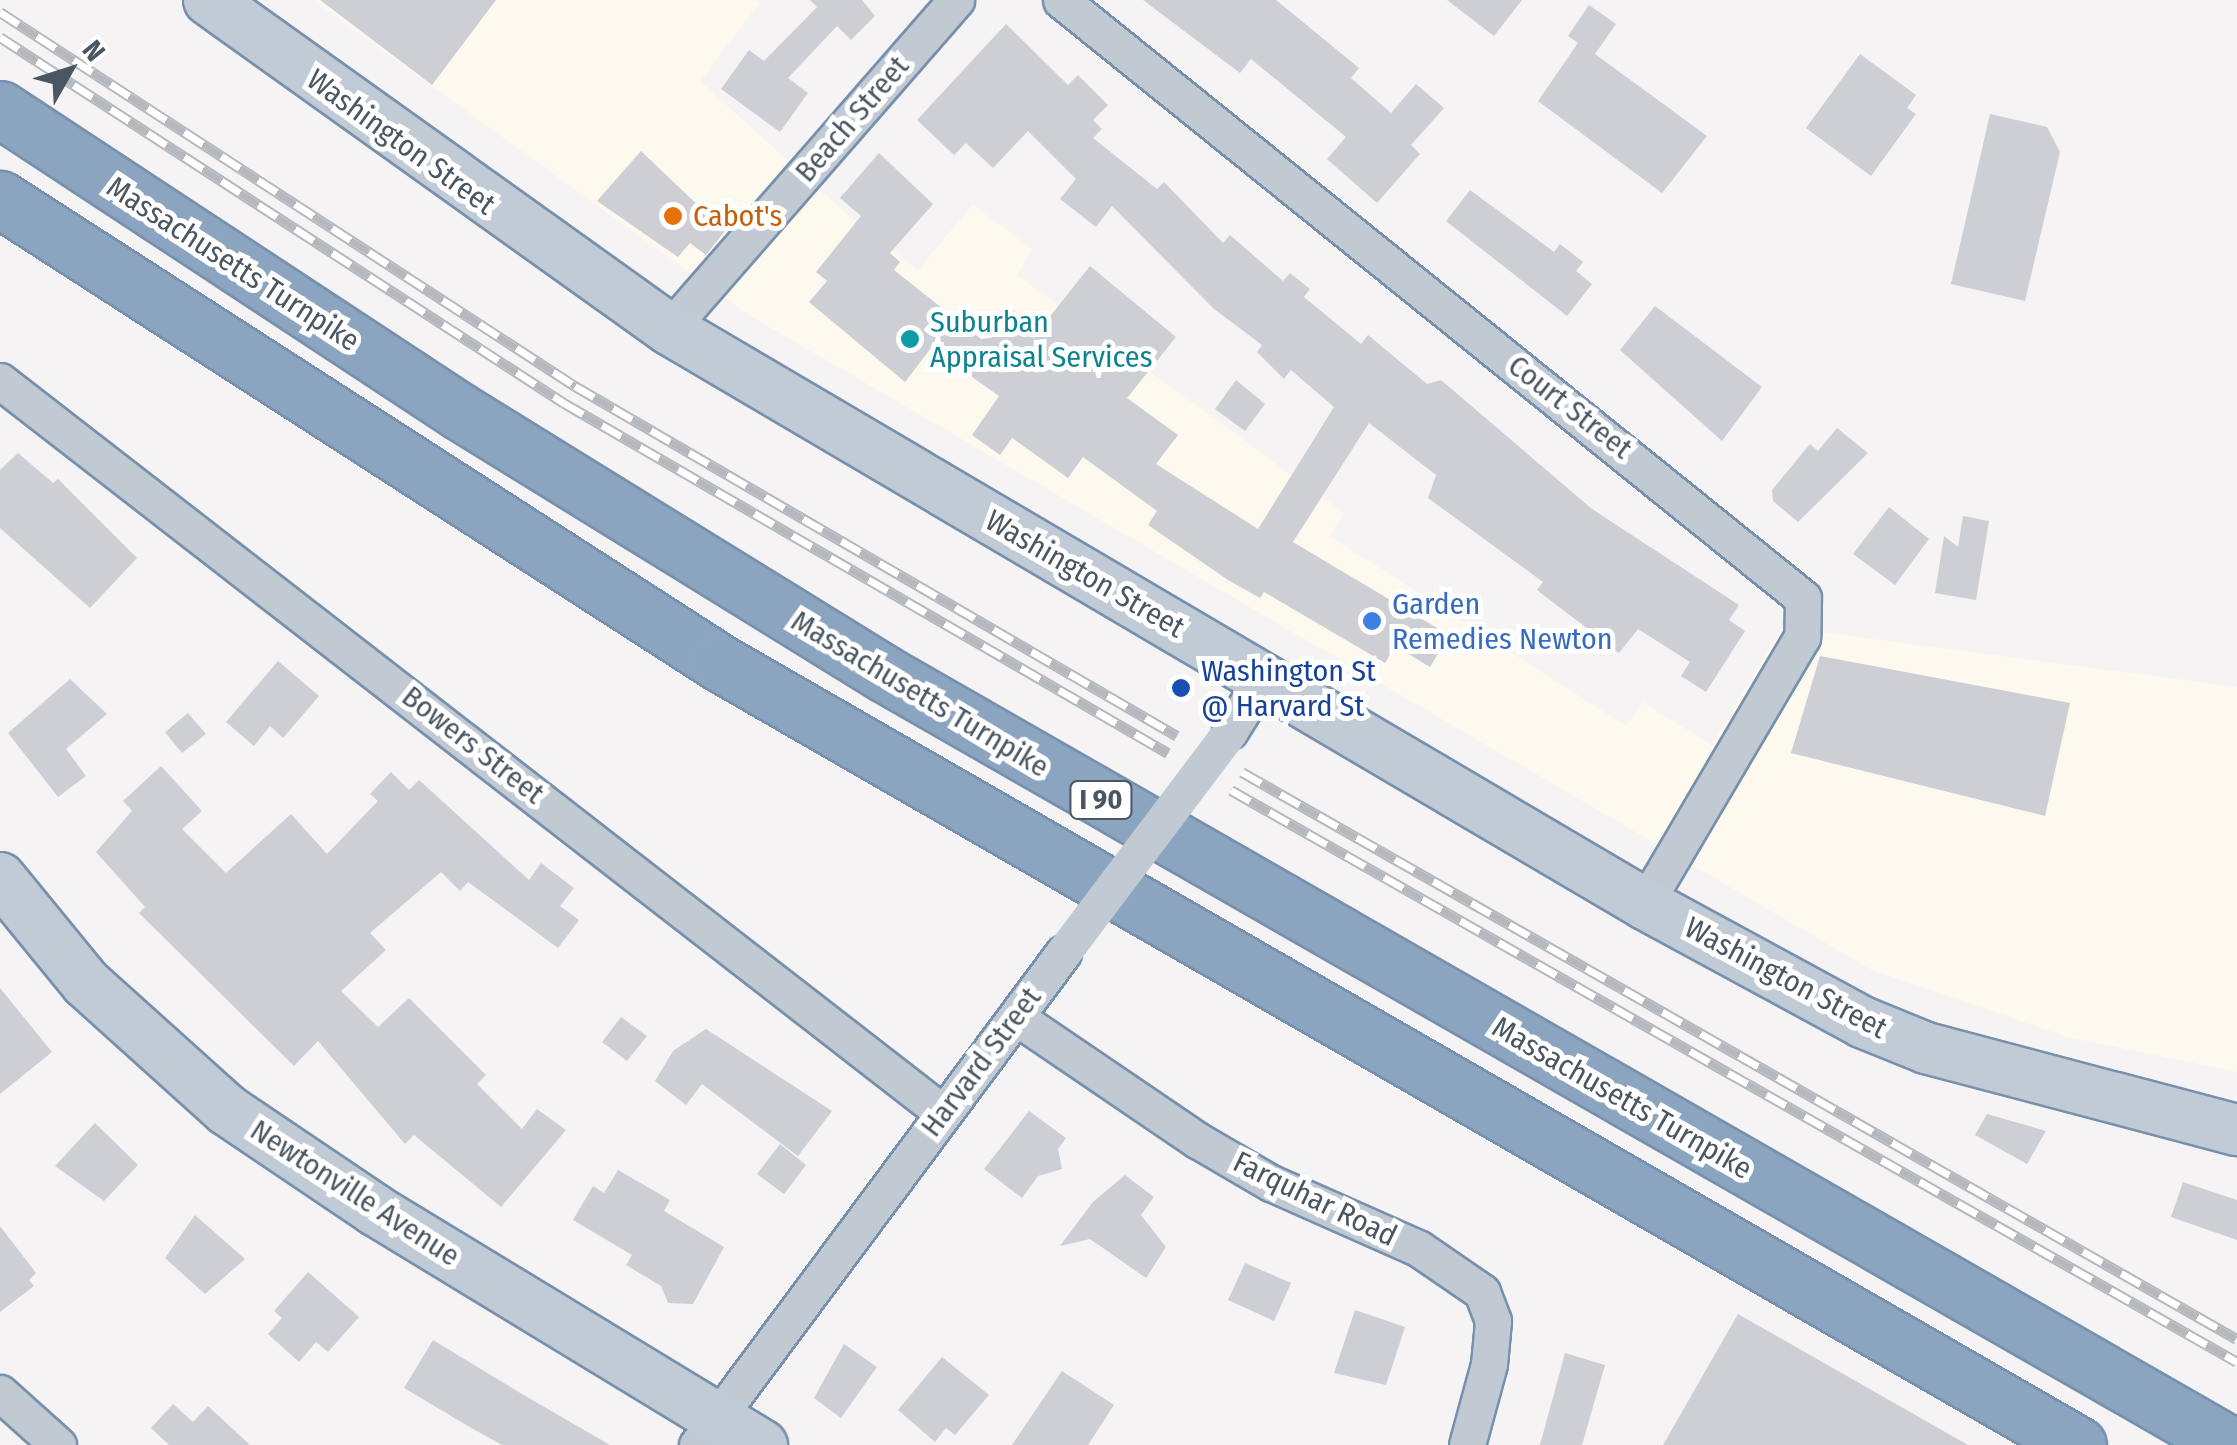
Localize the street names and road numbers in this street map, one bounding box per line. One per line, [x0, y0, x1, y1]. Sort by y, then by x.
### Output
street label: Beach Street [788, 49, 916, 189]
street label: Washington Street [300, 62, 502, 222]
street label: Massachusetts Turnpike [100, 169, 366, 359]
street label: Court Street [1501, 348, 1639, 466]
street label: Washington Street [979, 502, 1191, 646]
street label: Massachusetts Turnpike [785, 603, 1055, 785]
street label: Bowers Street [395, 678, 551, 812]
road number: I 90 [1068, 777, 1134, 823]
street label: Washington Street [1679, 910, 1893, 1046]
street label: Harvard Street [913, 980, 1049, 1144]
street label: Massachusetts Turnpike [1486, 1009, 1758, 1187]
street label: Newtonville Avenue [244, 1112, 466, 1274]
street label: Farquhar Road [1227, 1144, 1403, 1254]

